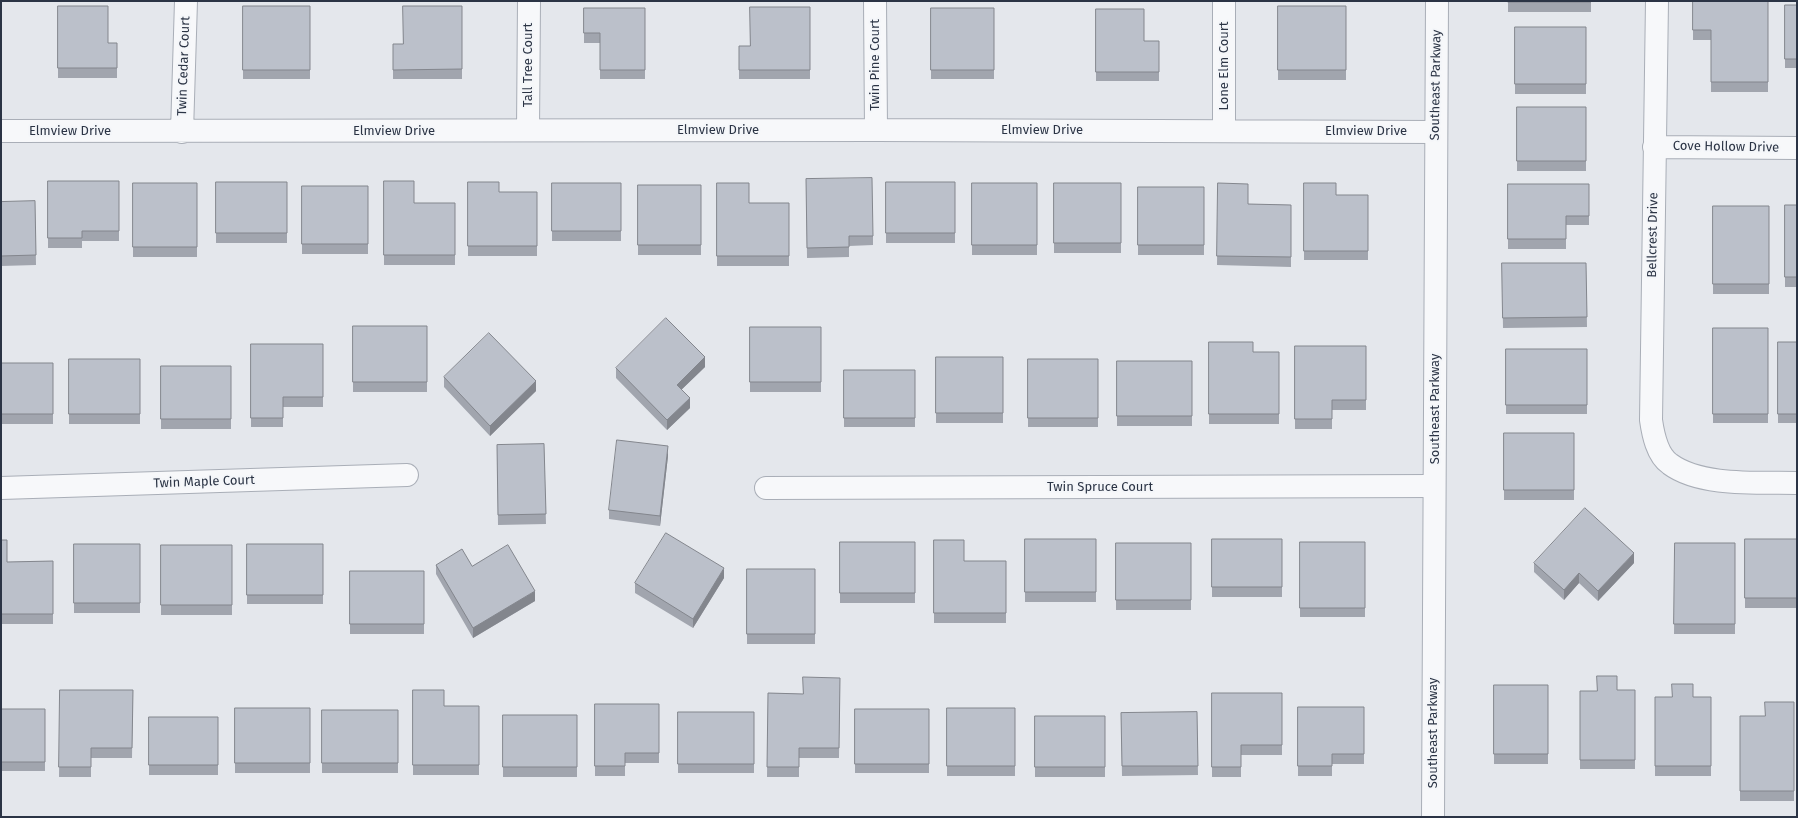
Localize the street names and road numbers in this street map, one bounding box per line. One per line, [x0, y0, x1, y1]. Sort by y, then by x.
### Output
street label: Twin Cedar Court [174, 16, 194, 116]
street label: Twin Pine Court [867, 19, 883, 111]
street label: Lone Elm Court [1216, 21, 1232, 111]
street label: Tall Tree Court [520, 23, 536, 107]
street label: Southeast Parkway [1427, 30, 1445, 140]
street label: Elmview Drive [677, 122, 759, 138]
street label: Elmview Drive [1001, 122, 1083, 138]
street label: Elmview Drive [29, 123, 111, 139]
street label: Elmview Drive [353, 123, 435, 139]
street label: Elmview Drive [1325, 123, 1407, 139]
street label: Cove Hollow Drive [1673, 138, 1779, 156]
street label: Bellcrest Drive [1644, 192, 1662, 278]
street label: Southeast Parkway [1427, 354, 1443, 464]
street label: Twin Maple Court [153, 472, 255, 492]
street label: Twin Spruce Court [1047, 479, 1153, 495]
street label: Southeast Parkway [1425, 678, 1441, 788]

